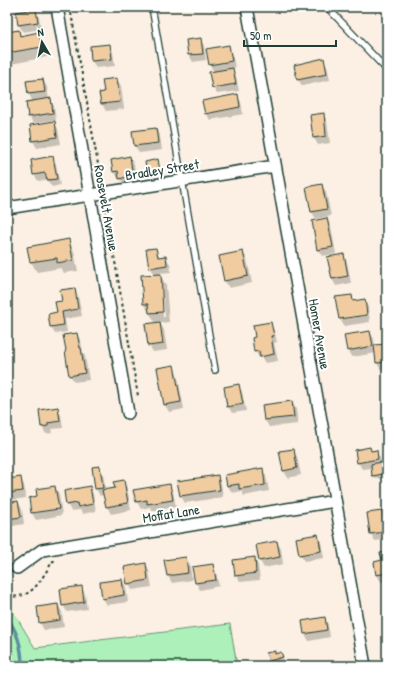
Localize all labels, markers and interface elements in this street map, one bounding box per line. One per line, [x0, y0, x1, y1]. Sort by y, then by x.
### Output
north arrow [22, 22, 62, 62]
scale bar [244, 22, 336, 48]
text: N [36, 25, 45, 39]
text: 50 m [250, 27, 271, 44]
street label: Bradley Street [124, 154, 201, 185]
street label: Roosevelt Avenue [90, 163, 124, 253]
street label: Homer Avenue [304, 297, 336, 371]
street label: Moffat Lane [141, 499, 201, 527]

